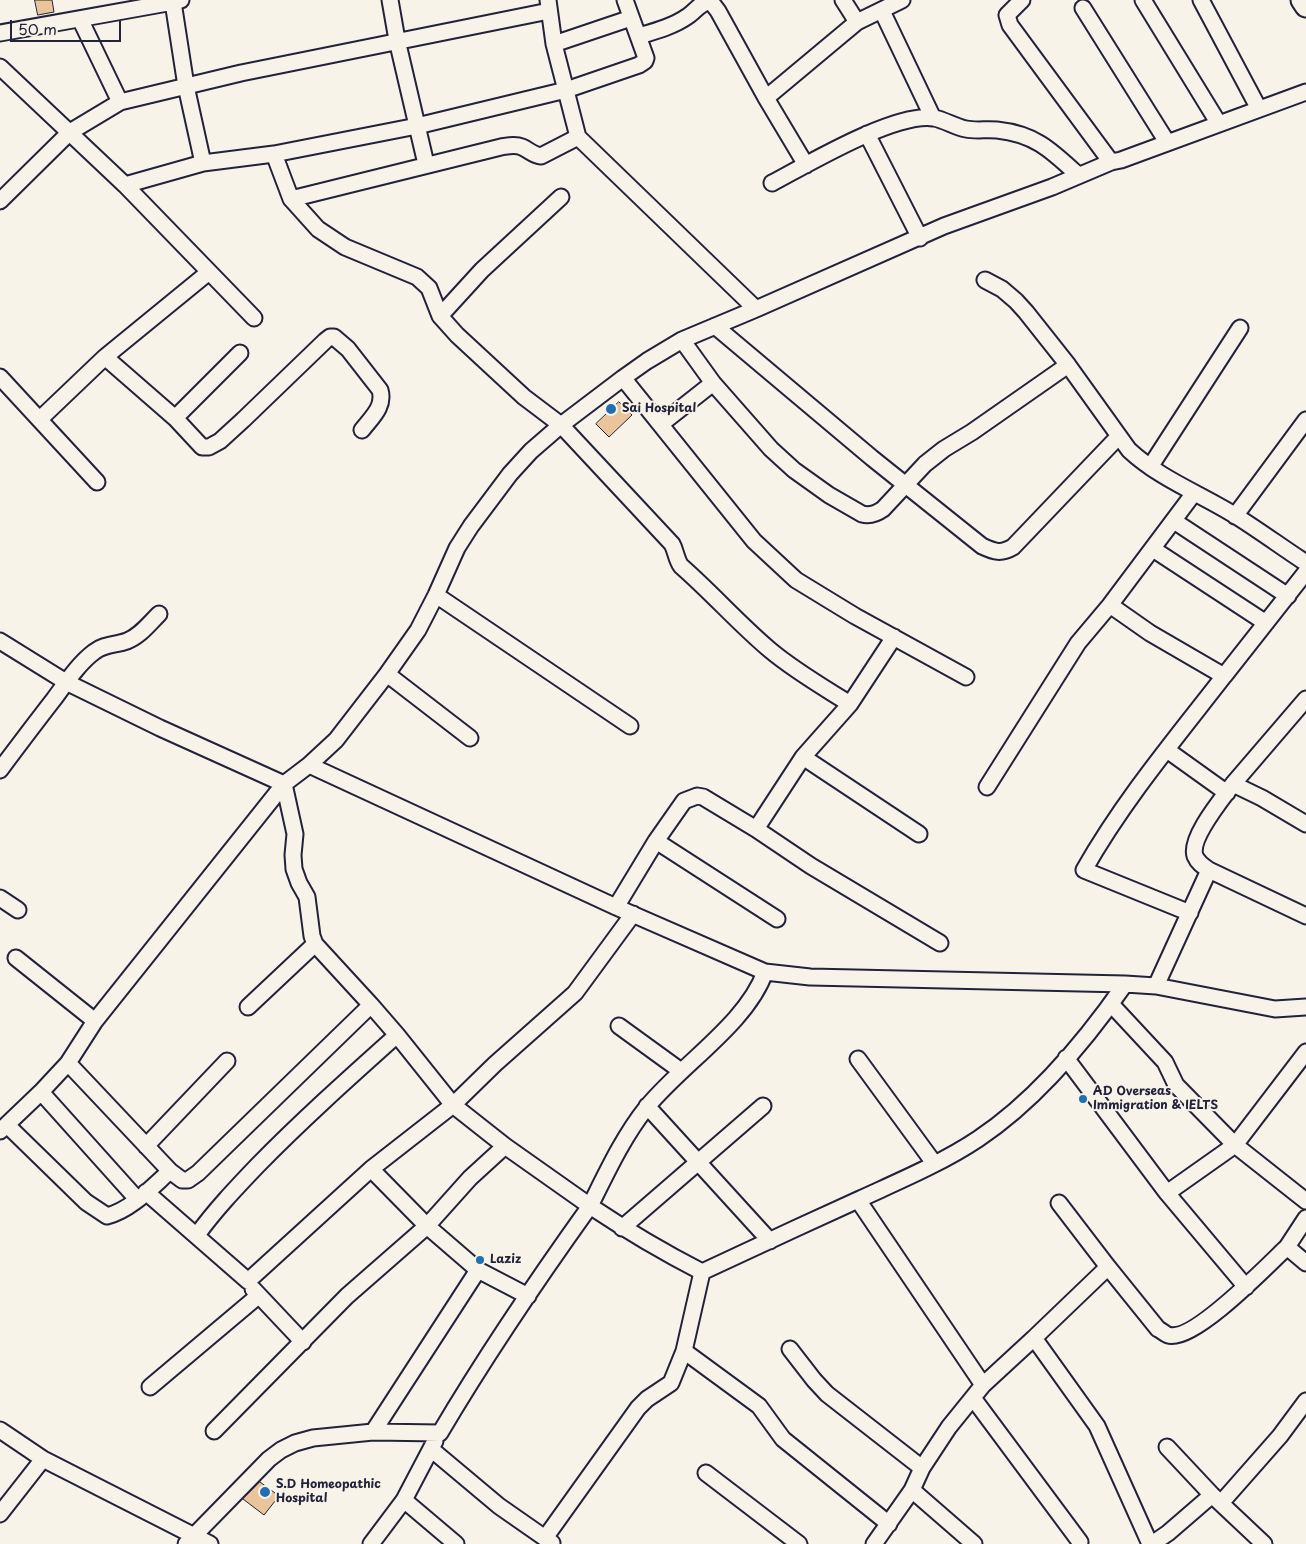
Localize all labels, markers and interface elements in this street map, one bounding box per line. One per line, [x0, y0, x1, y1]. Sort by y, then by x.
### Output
scale bar [12, 10, 124, 42]
text: 50 m [18, 17, 57, 40]
marker: Sai Hospital [604, 402, 618, 416]
place label: Sai Hospital [622, 402, 696, 416]
place label: AD Overseas Immigration & IELTS [1093, 1085, 1218, 1113]
marker: AD Overseas Immigration & IELTS [1077, 1093, 1089, 1105]
place label: Laziz [490, 1253, 521, 1267]
marker: Laziz [474, 1254, 486, 1266]
place label: S.D Homeopathic Hospital [276, 1478, 381, 1506]
marker: S.D Homeopathic Hospital [258, 1485, 272, 1499]

